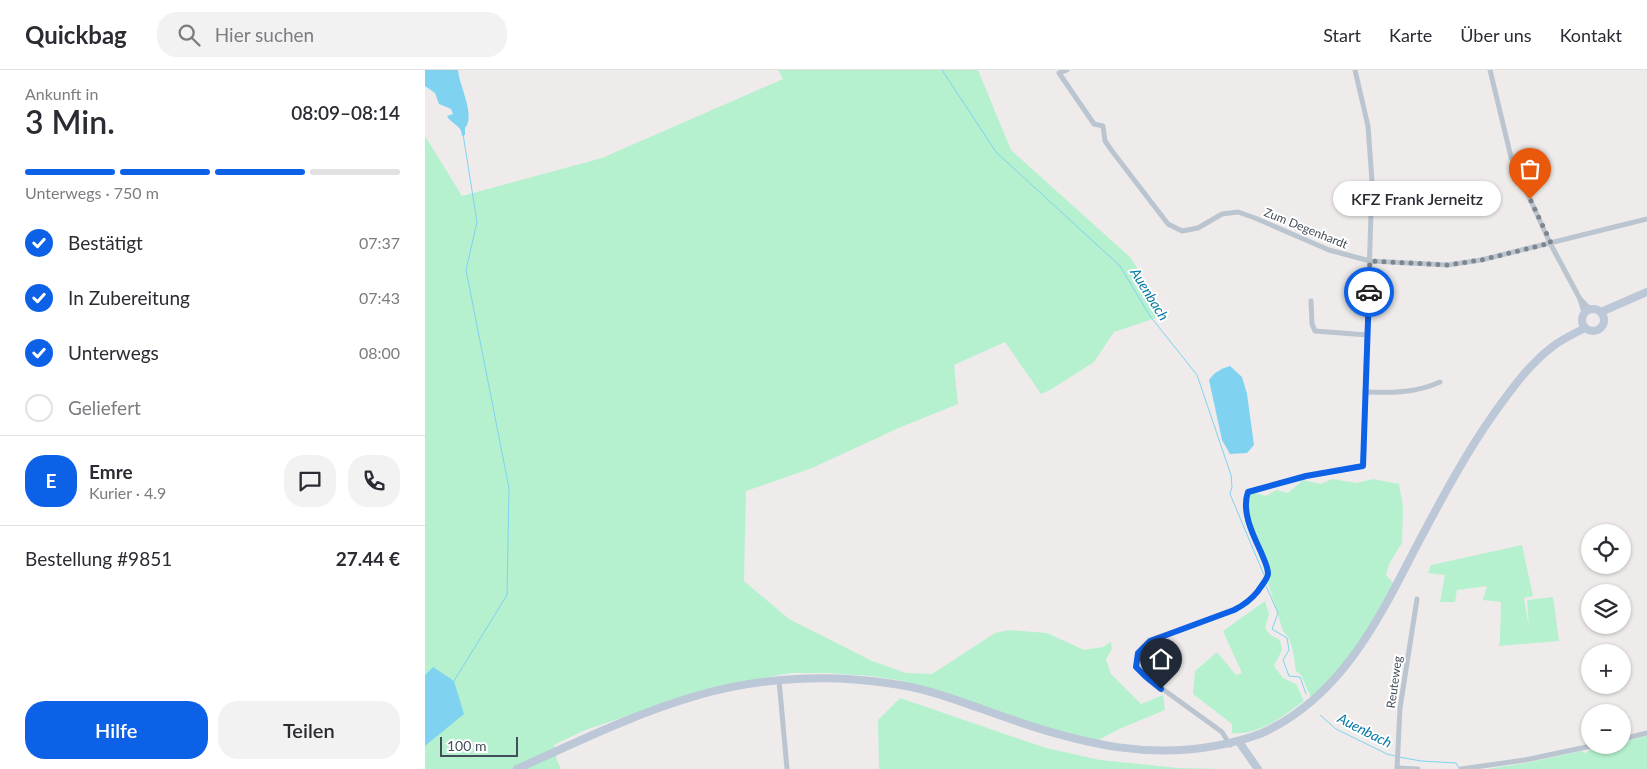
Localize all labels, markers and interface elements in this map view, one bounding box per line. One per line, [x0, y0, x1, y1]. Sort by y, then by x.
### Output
search box [157, 12, 507, 57]
text: Quickbag [25, 20, 127, 49]
icon: search [175, 21, 203, 49]
text: Hier suchen [215, 23, 314, 46]
text: Start [1323, 24, 1361, 46]
text: Karte [1389, 24, 1432, 46]
text: Über uns [1460, 24, 1532, 46]
text: Kontakt [1560, 24, 1622, 46]
text: Ankunft in [25, 84, 98, 103]
text: 08:09–08:14 [291, 101, 400, 124]
text: 3 Min. [25, 102, 115, 141]
pin [1509, 148, 1551, 199]
icon: bag [1516, 155, 1544, 183]
callout: KFZ Frank Jerneitz [1333, 182, 1500, 216]
text: Unterwegs · 750 m [25, 183, 159, 202]
text: KFZ Frank Jerneitz [1351, 189, 1483, 208]
street label: Zum Degenhardt [1262, 204, 1351, 252]
icon: check [25, 229, 53, 257]
text: Bestätigt [68, 231, 143, 254]
text: 07:37 [359, 233, 400, 252]
water label: Auenbach [1127, 264, 1173, 323]
courier [1344, 267, 1394, 317]
icon: car [1355, 278, 1383, 306]
icon: check [25, 284, 53, 312]
text: In Zubereitung [68, 286, 190, 309]
text: 07:43 [359, 288, 400, 307]
icon: check [25, 339, 53, 367]
text: Unterwegs [68, 341, 159, 364]
text: 08:00 [359, 343, 400, 362]
text: Geliefert [68, 396, 141, 419]
button: chat [284, 455, 336, 507]
button: phone [348, 455, 400, 507]
text: Emre [89, 460, 133, 483]
text: E [46, 469, 56, 492]
text: Kurier · 4.9 [89, 483, 166, 502]
map controls [1581, 524, 1631, 754]
button: locate [1581, 524, 1631, 574]
text: Bestellung #9851 [25, 547, 172, 570]
text: 27.44 € [336, 547, 400, 570]
button: layers [1581, 584, 1631, 634]
pin [1140, 638, 1182, 689]
button: + [1581, 644, 1631, 694]
icon: home [1147, 645, 1175, 673]
street label: Reuteweg [1383, 655, 1405, 709]
button: Hilfe [25, 701, 208, 759]
button: Teilen [218, 701, 400, 759]
button: − [1581, 704, 1631, 754]
water label: Auenbach [1334, 709, 1395, 751]
scale bar [440, 734, 517, 757]
text: 100 m [447, 737, 486, 754]

